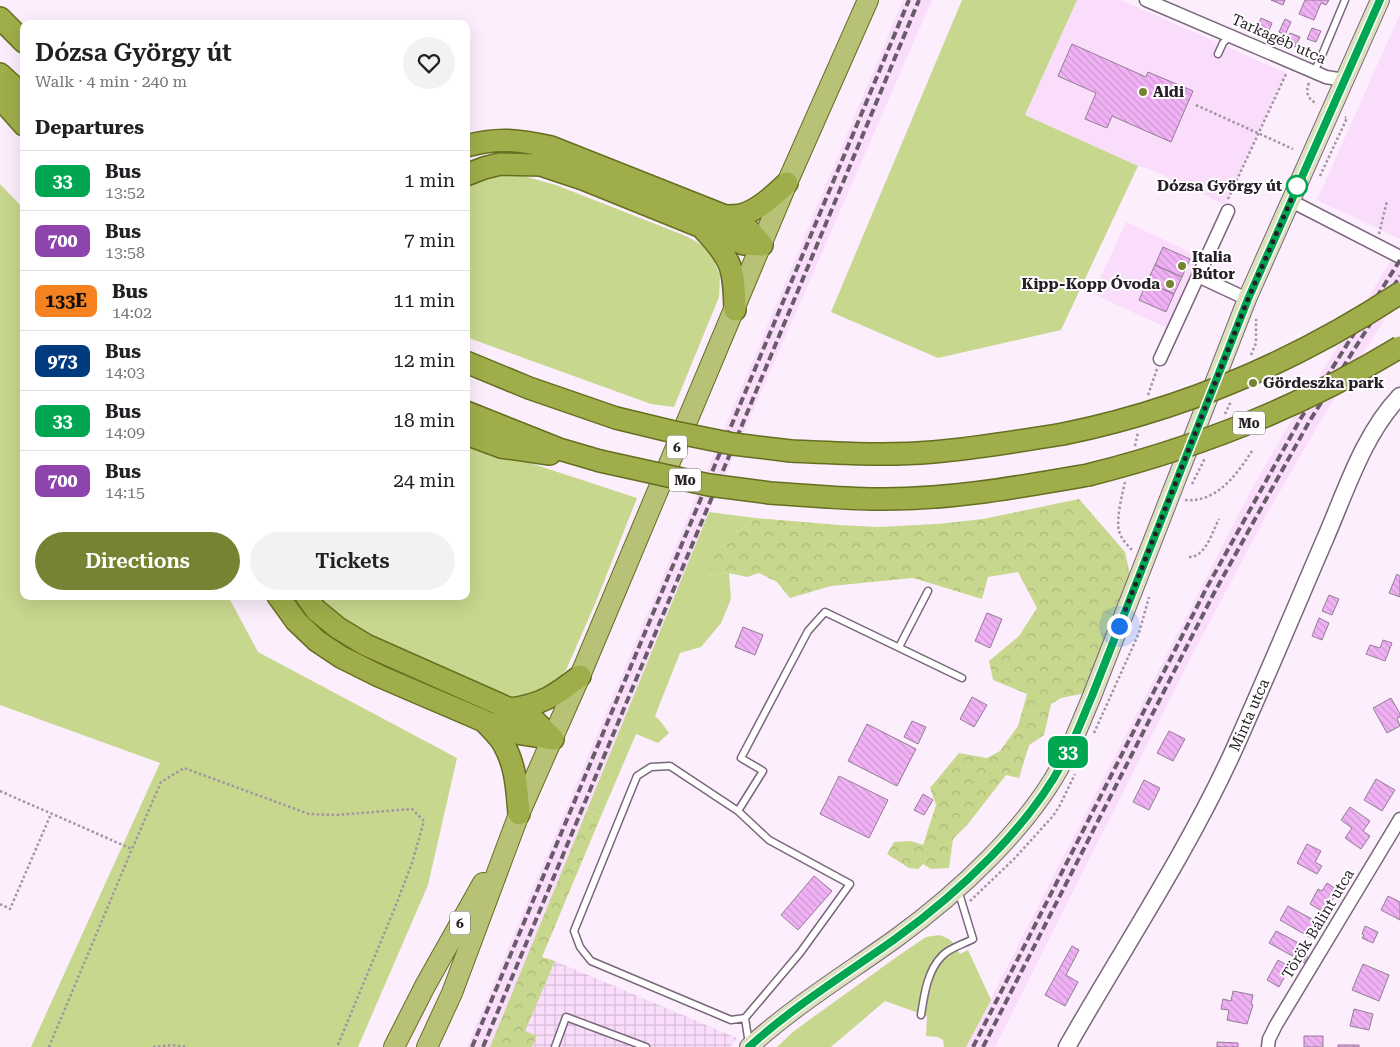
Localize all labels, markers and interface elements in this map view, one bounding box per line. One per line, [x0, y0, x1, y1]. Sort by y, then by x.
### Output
street label: Tarkagéb utca [1229, 10, 1329, 68]
button: heart [403, 37, 455, 89]
text: Dózsa György út [35, 39, 232, 67]
text: Walk · 4 min · 240 m [35, 72, 187, 91]
place label: Aldi [1153, 83, 1184, 101]
marker: Aldi [1137, 86, 1149, 98]
text: Departures [35, 116, 144, 139]
text: Bus [105, 160, 141, 183]
text: 1 min [404, 169, 455, 192]
text: 33 [52, 170, 73, 191]
marker: Dózsa György út [1286, 175, 1308, 197]
place label: Dózsa György út [1157, 177, 1282, 195]
text: 13:52 [105, 183, 145, 202]
text: Bus [105, 220, 141, 243]
text: 7 min [404, 229, 455, 252]
text: 700 [47, 230, 78, 251]
text: 13:58 [105, 243, 145, 262]
place label: Italia Bútor [1192, 248, 1235, 283]
marker: Italia Bútor [1176, 260, 1188, 272]
place label: Kipp-Kopp Óvoda [1022, 274, 1160, 293]
marker: Kipp-Kopp Óvoda [1164, 278, 1176, 290]
text: Bus [112, 280, 148, 303]
text: 11 min [393, 289, 455, 312]
text: 133E [45, 290, 87, 311]
text: 14:02 [112, 303, 152, 322]
text: Bus [105, 340, 141, 363]
text: 12 min [393, 349, 455, 372]
text: 973 [47, 350, 78, 371]
text: 14:03 [105, 363, 145, 382]
place label: Gördeszka park [1263, 374, 1385, 392]
marker: Gördeszka park [1247, 377, 1259, 389]
text: Bus [105, 400, 141, 423]
text: 18 min [393, 409, 455, 432]
text: 33 [52, 410, 73, 431]
road number: M0 [1233, 412, 1265, 434]
text: 14:09 [105, 423, 145, 442]
road number: 6 [667, 436, 687, 458]
text: Bus [105, 460, 141, 483]
road number: M0 [669, 468, 701, 492]
text: 24 min [393, 469, 455, 492]
text: 700 [47, 470, 78, 491]
text: 14:15 [105, 483, 145, 502]
button: Directions [35, 532, 240, 590]
button: Tickets [250, 532, 455, 590]
your location [1107, 614, 1132, 639]
street label: Minta utca [1225, 676, 1273, 754]
line badge: 33 [1046, 736, 1090, 768]
text: 33 [1058, 741, 1078, 762]
street label: Török Bálint utca [1278, 866, 1358, 982]
road number: 6 [450, 911, 470, 934]

